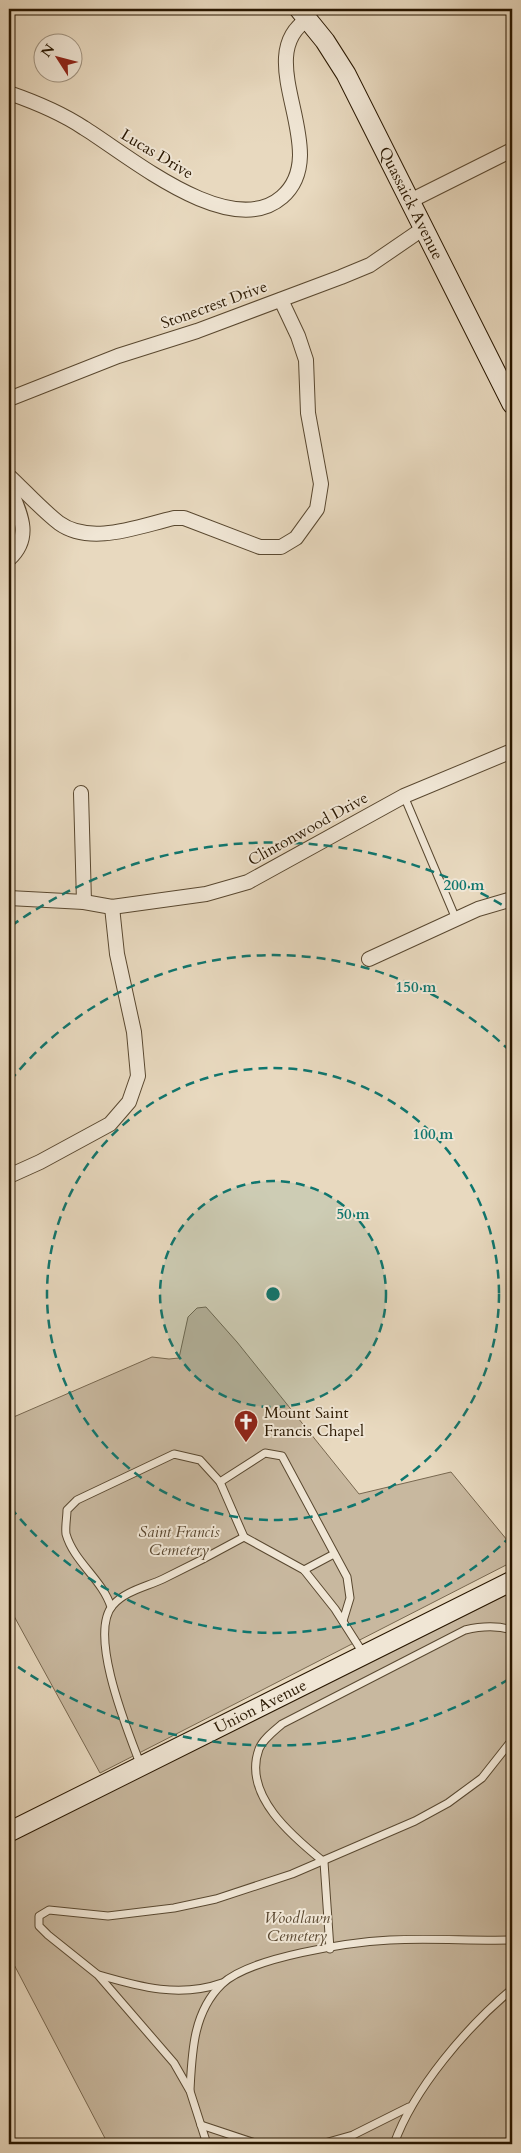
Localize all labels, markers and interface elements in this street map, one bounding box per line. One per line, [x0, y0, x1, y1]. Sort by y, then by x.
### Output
north arrow [32, 32, 82, 82]
text: N [37, 40, 59, 61]
street label: Lucas Drive [117, 124, 197, 184]
street label: Quassaick Avenue [373, 143, 449, 263]
street label: Stonecrest Drive [158, 276, 270, 334]
street label: Clintonwood Drive [244, 787, 372, 871]
text: 200 m [444, 875, 485, 895]
text: 150 m [396, 977, 437, 997]
text: 100 m [413, 1124, 454, 1144]
text: 50 m [336, 1204, 370, 1224]
centre of rings [264, 1285, 282, 1303]
place label: Mount Saint Francis Chapel [264, 1402, 364, 1442]
church icon: Mount Saint Francis Chapel [233, 1409, 259, 1443]
park label: Saint Francis Cemetery [138, 1521, 220, 1561]
street label: Union Avenue [211, 1674, 310, 1739]
park label: Woodlawn Cemetery [264, 1907, 330, 1947]

